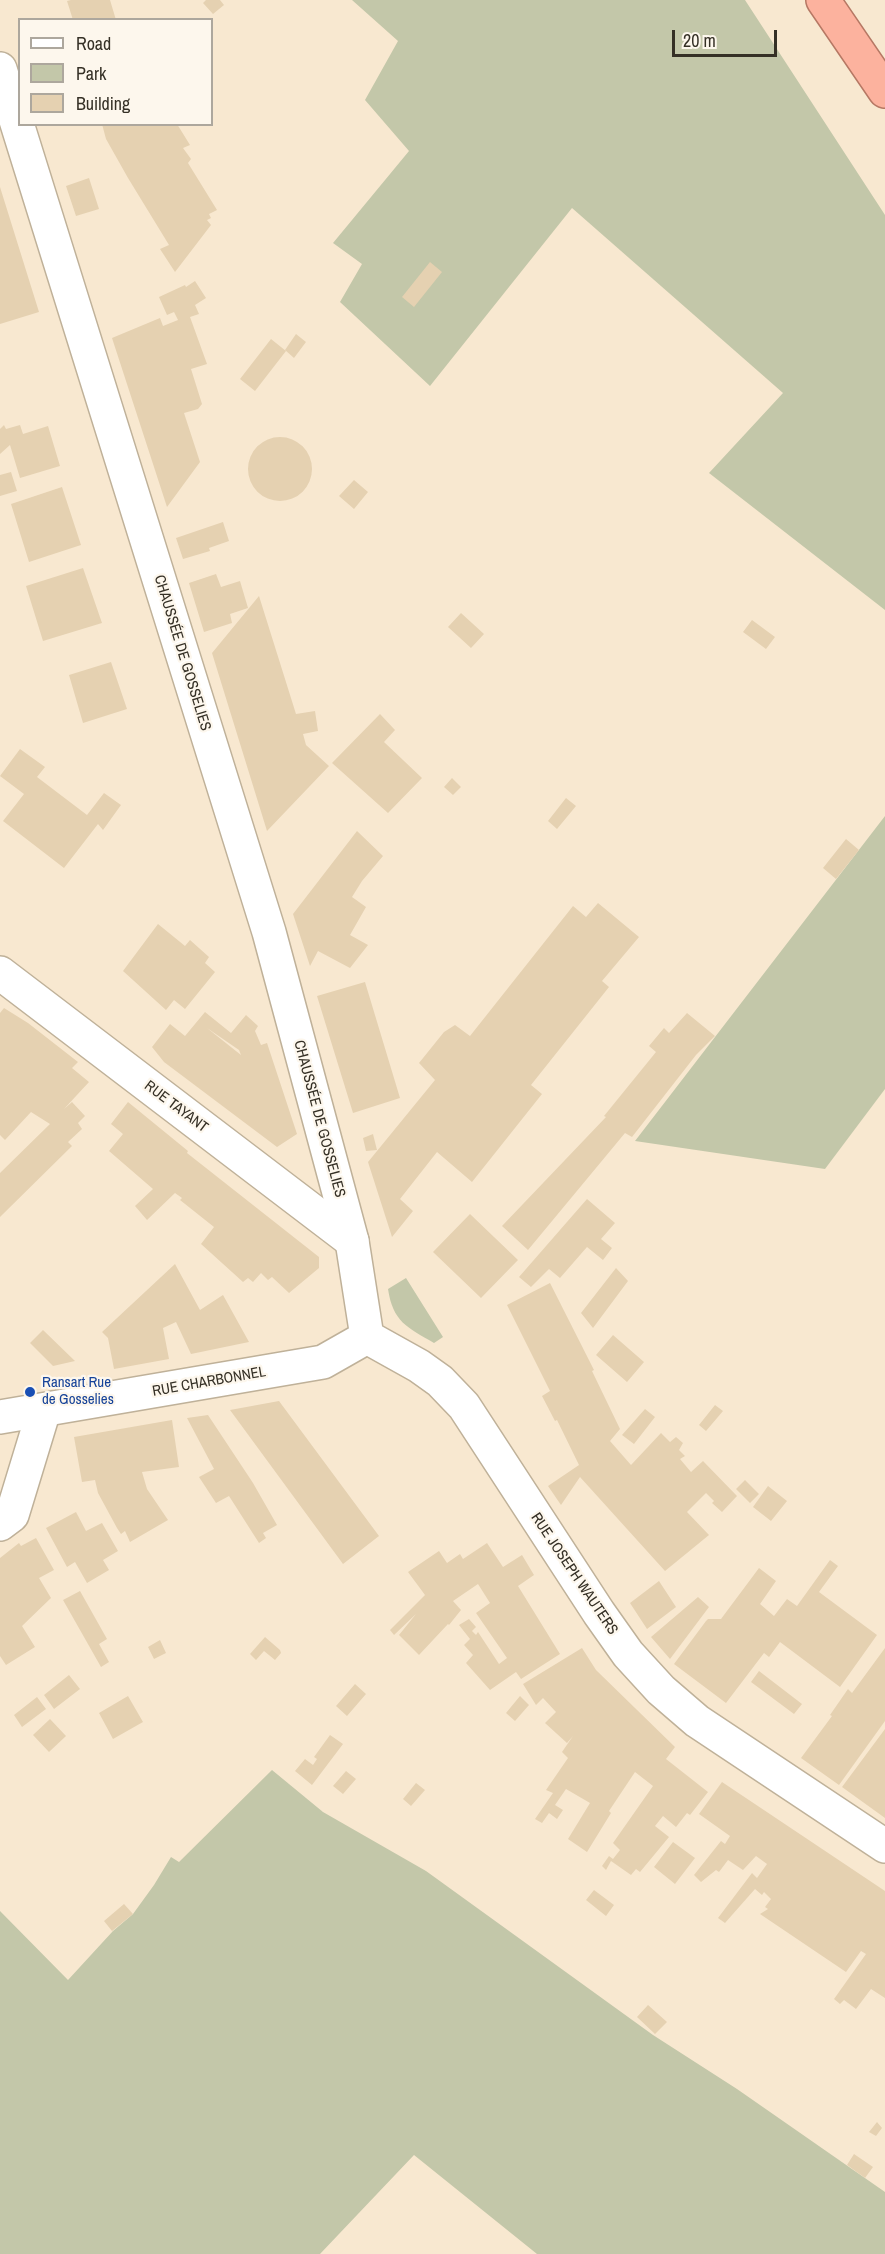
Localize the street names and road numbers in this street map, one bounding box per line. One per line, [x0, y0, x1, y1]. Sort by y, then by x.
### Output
street label: CHAUSSÉE DE GOSSELIES [150, 573, 214, 733]
street label: CHAUSSÉE DE GOSSELIES [289, 1038, 349, 1200]
street label: RUE TAYANT [141, 1077, 211, 1137]
street label: RUE CHARBONNEL [151, 1363, 267, 1401]
street label: RUE JOSEPH WAUTERS [527, 1510, 621, 1638]

